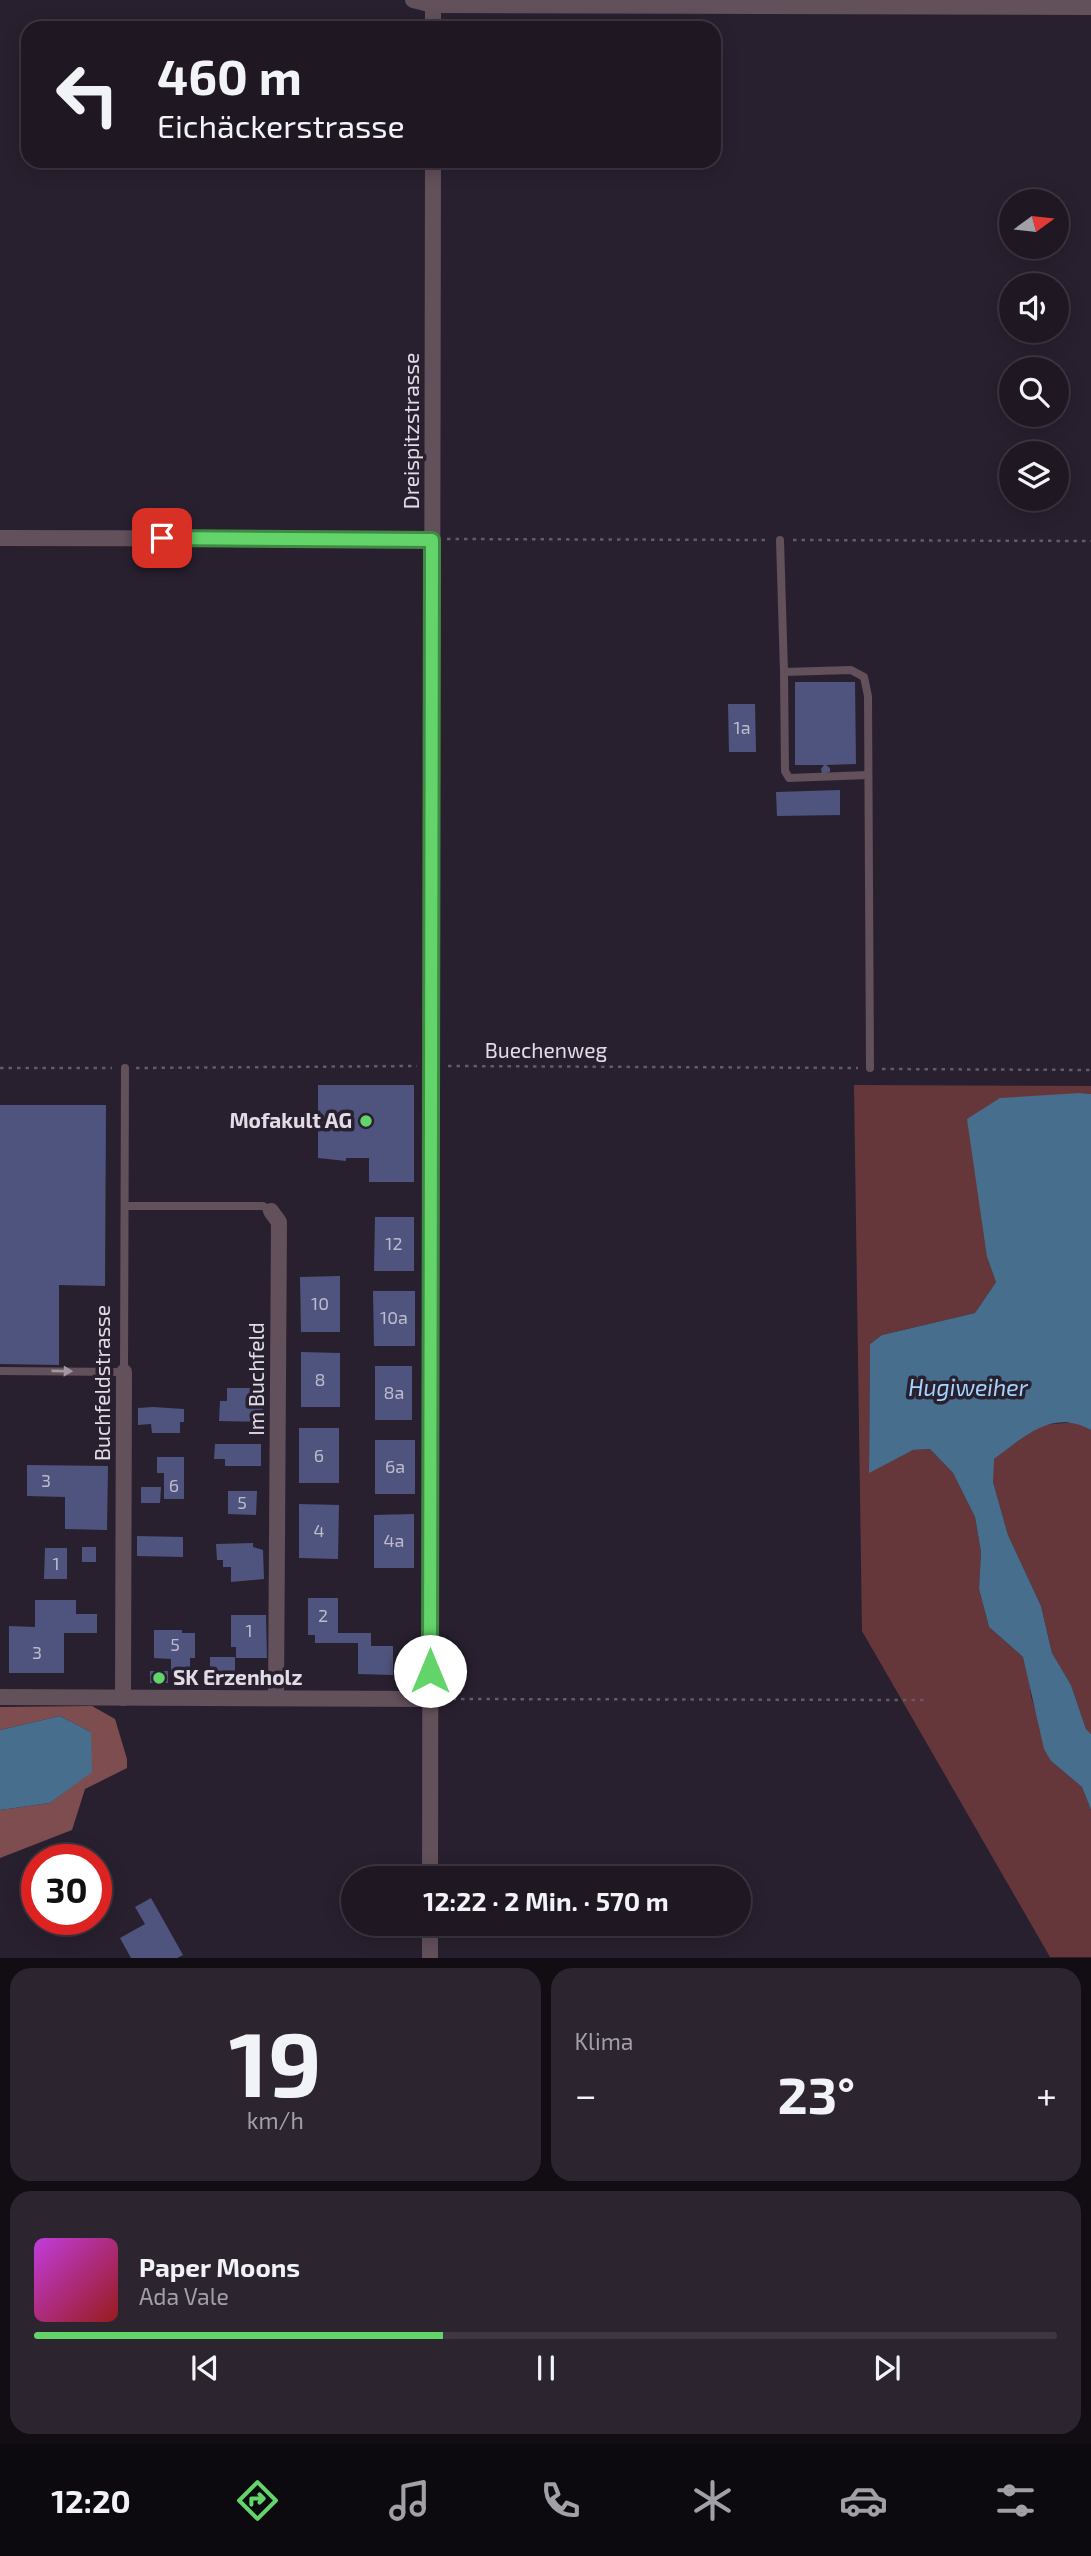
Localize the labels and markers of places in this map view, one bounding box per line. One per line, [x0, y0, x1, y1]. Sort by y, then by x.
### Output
pin [132, 508, 192, 568]
place label: Mofakult AG [229, 1107, 352, 1132]
marker: Mofakult AG [358, 1113, 374, 1129]
place label: SK Erzenholz [173, 1664, 302, 1689]
marker: SK Erzenholz [151, 1670, 167, 1686]

